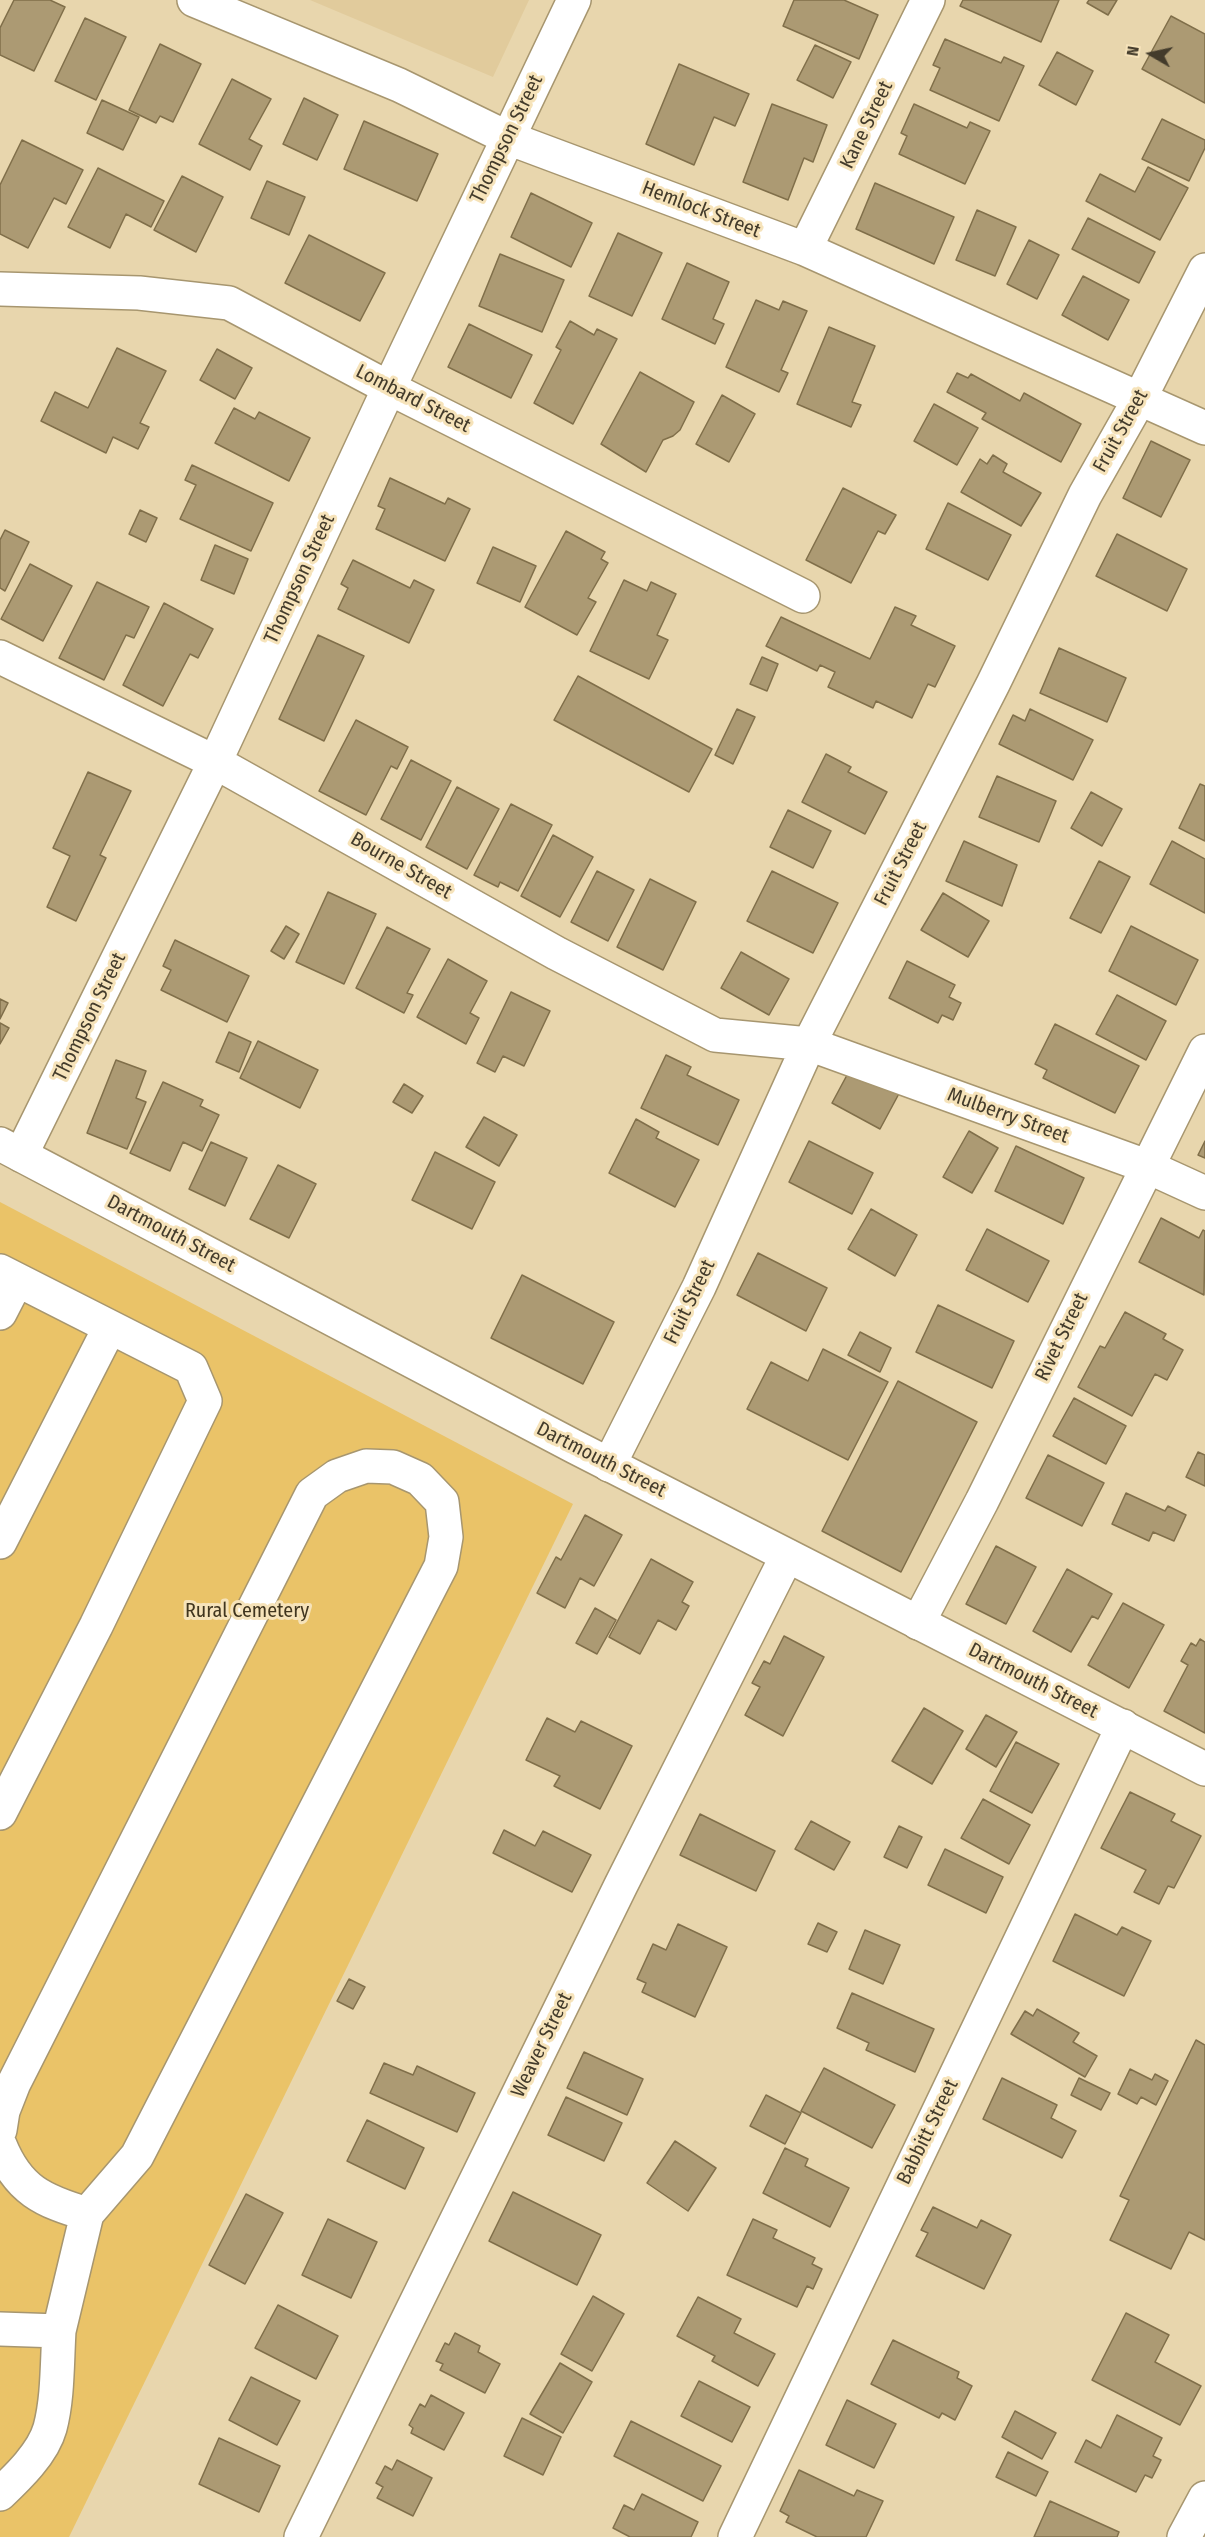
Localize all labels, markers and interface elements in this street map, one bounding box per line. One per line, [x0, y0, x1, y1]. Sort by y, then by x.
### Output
north arrow [1121, 24, 1181, 84]
text: N [1123, 45, 1143, 57]
street label: Thompson Street [466, 71, 548, 207]
street label: Kane Street [835, 77, 899, 173]
street label: Hemlock Street [638, 176, 764, 244]
street label: Lombard Street [352, 360, 474, 438]
street label: Fruit Street [1088, 385, 1154, 477]
street label: Thompson Street [260, 511, 340, 647]
street label: Fruit Street [870, 818, 932, 910]
street label: Bourne Street [346, 827, 456, 905]
street label: Thompson Street [49, 949, 131, 1085]
street label: Mulberry Street [944, 1083, 1072, 1149]
street label: Dartmouth Street [103, 1190, 239, 1278]
street label: Fruit Street [659, 1256, 721, 1348]
street label: Rivet Street [1030, 1289, 1094, 1385]
street label: Dartmouth Street [532, 1417, 670, 1503]
park label: Rural Cemetery [185, 1599, 309, 1623]
street label: Dartmouth Street [964, 1638, 1102, 1724]
street label: Weaver Street [506, 1989, 578, 2101]
street label: Babbitt Street [892, 2075, 964, 2189]

